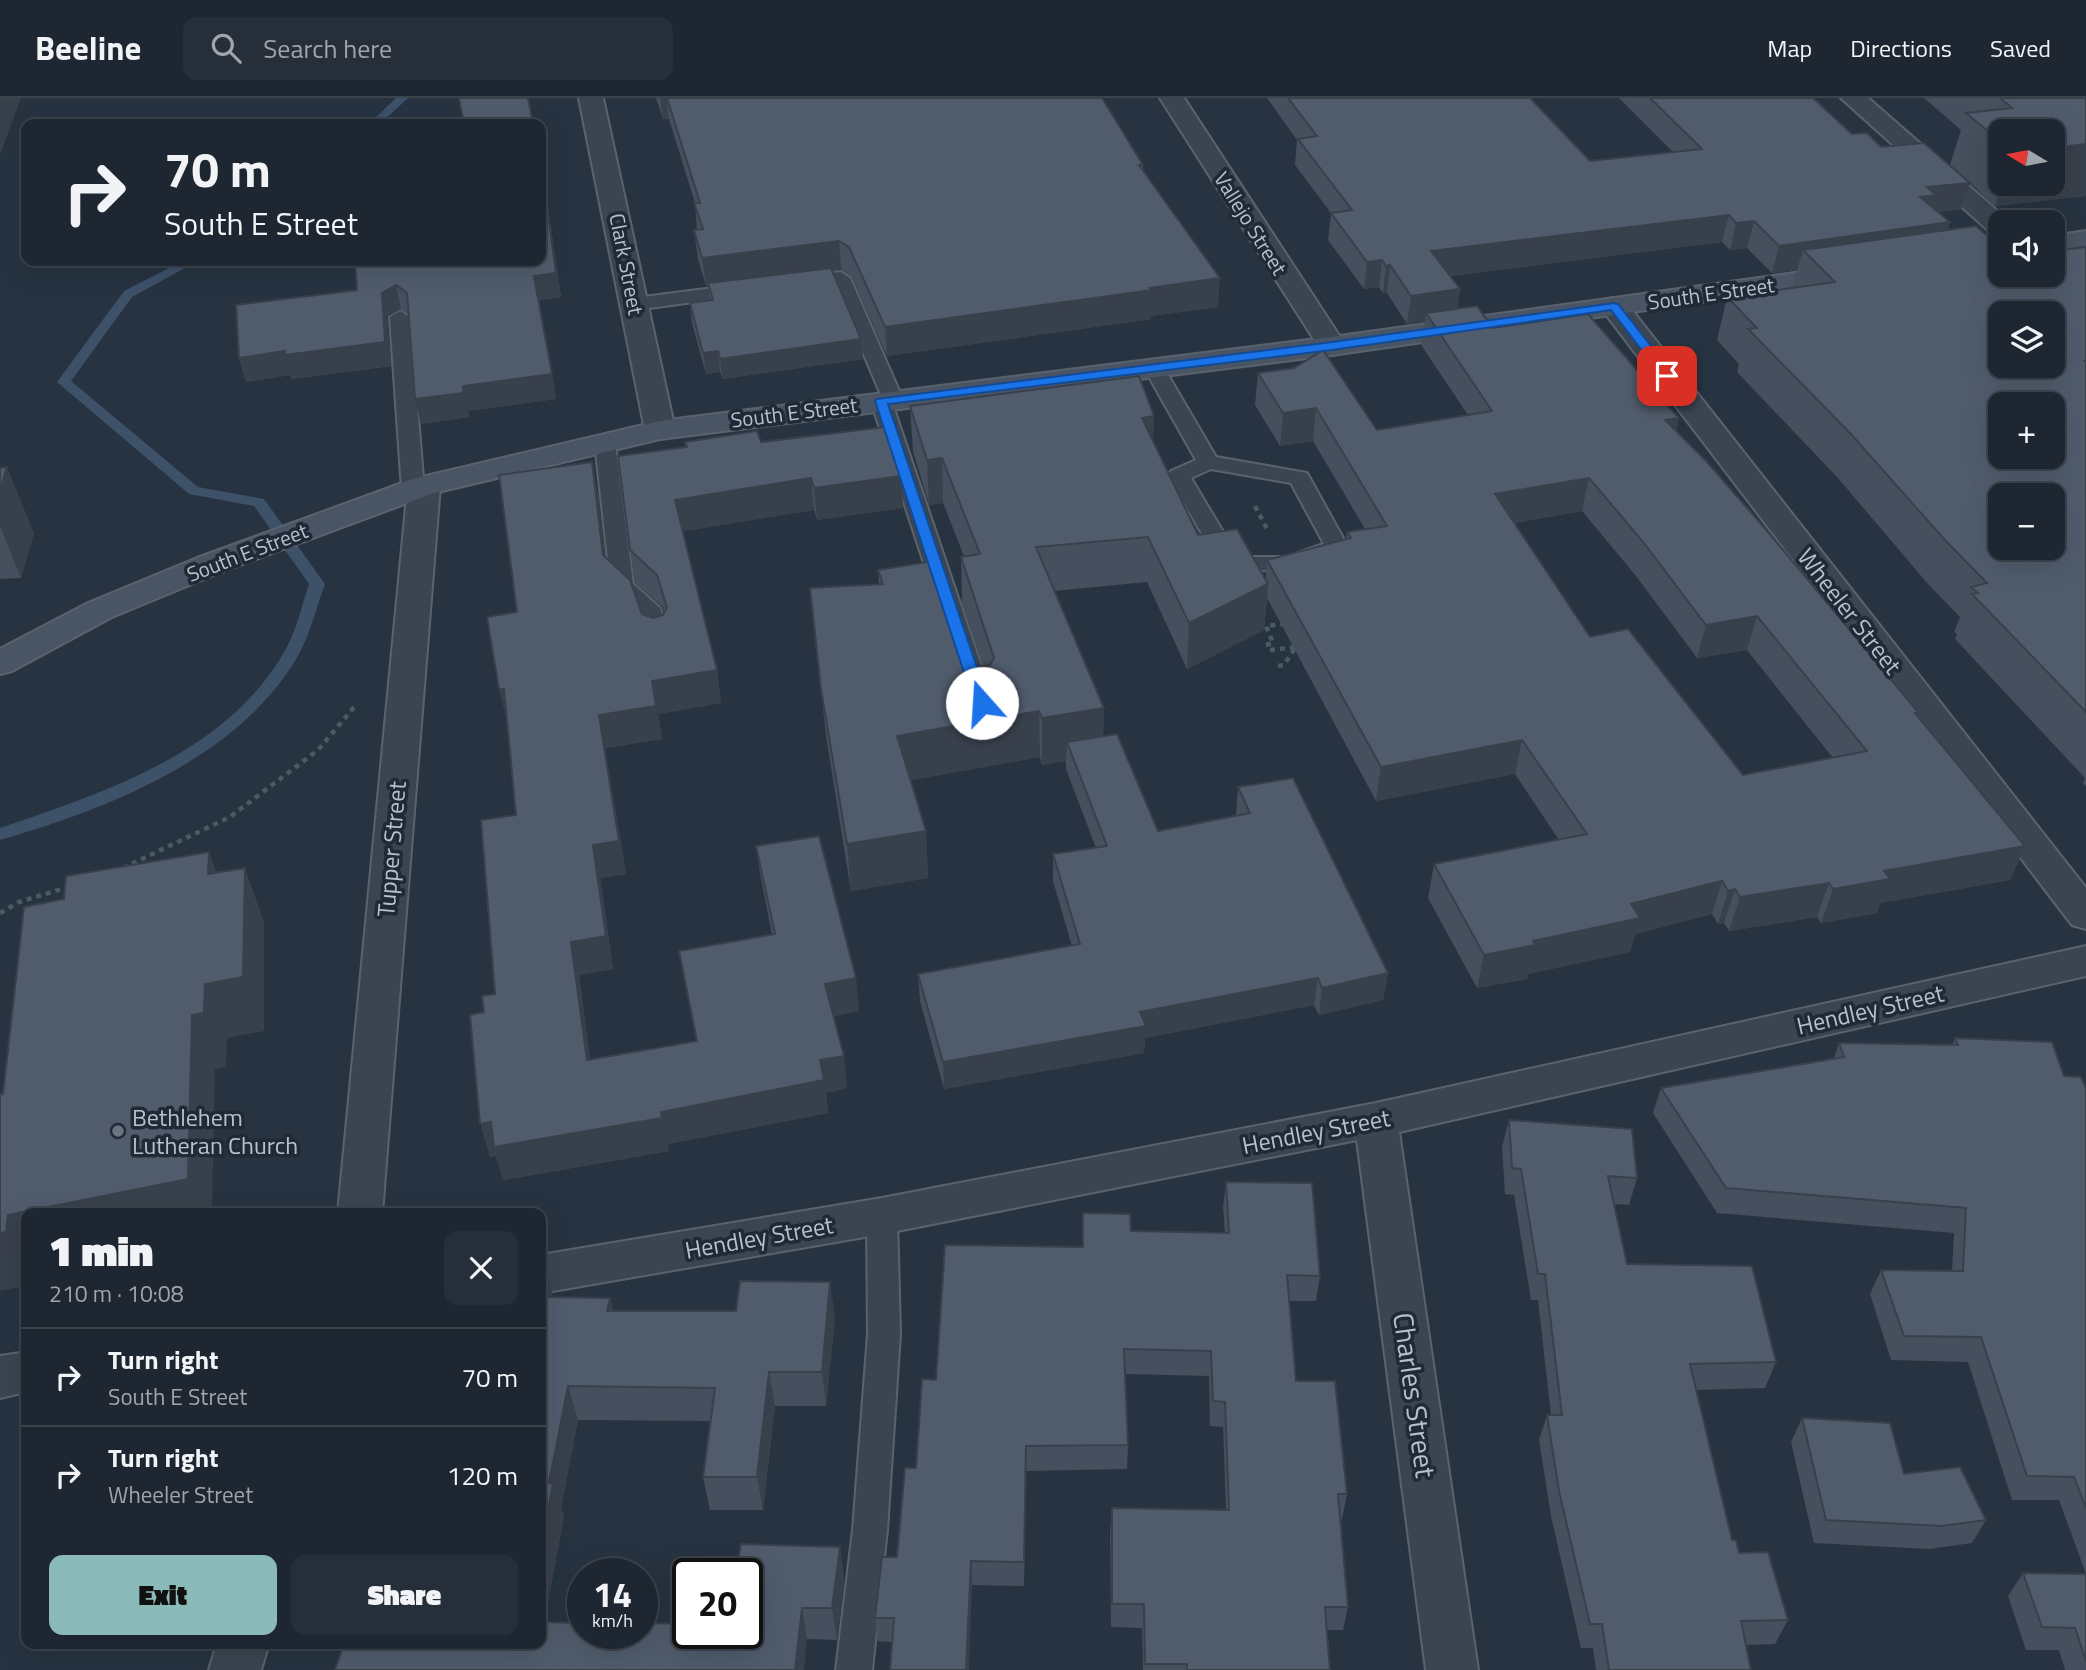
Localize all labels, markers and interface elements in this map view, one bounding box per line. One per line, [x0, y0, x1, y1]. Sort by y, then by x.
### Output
search box [183, 17, 673, 80]
text: Beeline [35, 23, 141, 73]
icon: search [207, 29, 245, 67]
text: Search here [263, 29, 392, 68]
text: Map [1767, 30, 1812, 66]
text: Directions [1850, 30, 1952, 66]
text: Saved [1990, 30, 2051, 66]
north arrow [1988, 119, 2065, 196]
map controls [1988, 119, 2065, 560]
text: 70 m [164, 131, 271, 206]
icon: right [49, 147, 140, 238]
street label: Vallejo Street [1206, 165, 1296, 282]
text: South E Street [164, 199, 358, 247]
street label: Clark Street [601, 210, 653, 318]
button: sound [1988, 210, 2065, 287]
street label: South E Street [1646, 268, 1777, 318]
button: layers [1988, 301, 2065, 378]
pin [1637, 346, 1697, 406]
icon: arrive [1648, 357, 1686, 395]
street label: South E Street [729, 388, 860, 436]
button: + [1988, 392, 2065, 469]
button: − [1988, 483, 2065, 560]
street label: South E Street [182, 514, 313, 590]
street label: Wheeler Street [1789, 540, 1911, 682]
position arrow [945, 666, 1019, 740]
street label: Tupper Street [367, 779, 415, 918]
street label: Hendley Street [1793, 974, 1948, 1043]
place label: Bethlehem Lutheran Church [132, 1099, 298, 1163]
street label: Hendley Street [1239, 1099, 1394, 1163]
marker: Bethlehem Lutheran Church [110, 1123, 126, 1139]
street label: Hendley Street [682, 1206, 837, 1268]
text: 1 min [49, 1218, 153, 1282]
button: close [444, 1231, 518, 1305]
text: 210 m · 10:08 [49, 1276, 184, 1311]
street label: Charles Street [1382, 1310, 1448, 1480]
text: Turn right [108, 1340, 219, 1379]
icon: right [49, 1358, 87, 1396]
text: 70 m [461, 1358, 518, 1397]
text: South E Street [108, 1379, 247, 1414]
text: Turn right [108, 1438, 219, 1477]
icon: right [49, 1456, 87, 1494]
text: 120 m [447, 1456, 518, 1495]
text: Wheeler Street [108, 1477, 253, 1512]
button: Exit [49, 1555, 277, 1635]
button: Share [291, 1555, 518, 1635]
speed limit sign: 20 [672, 1558, 763, 1649]
text: 14 [593, 1567, 632, 1621]
text: km/h [592, 1607, 633, 1634]

